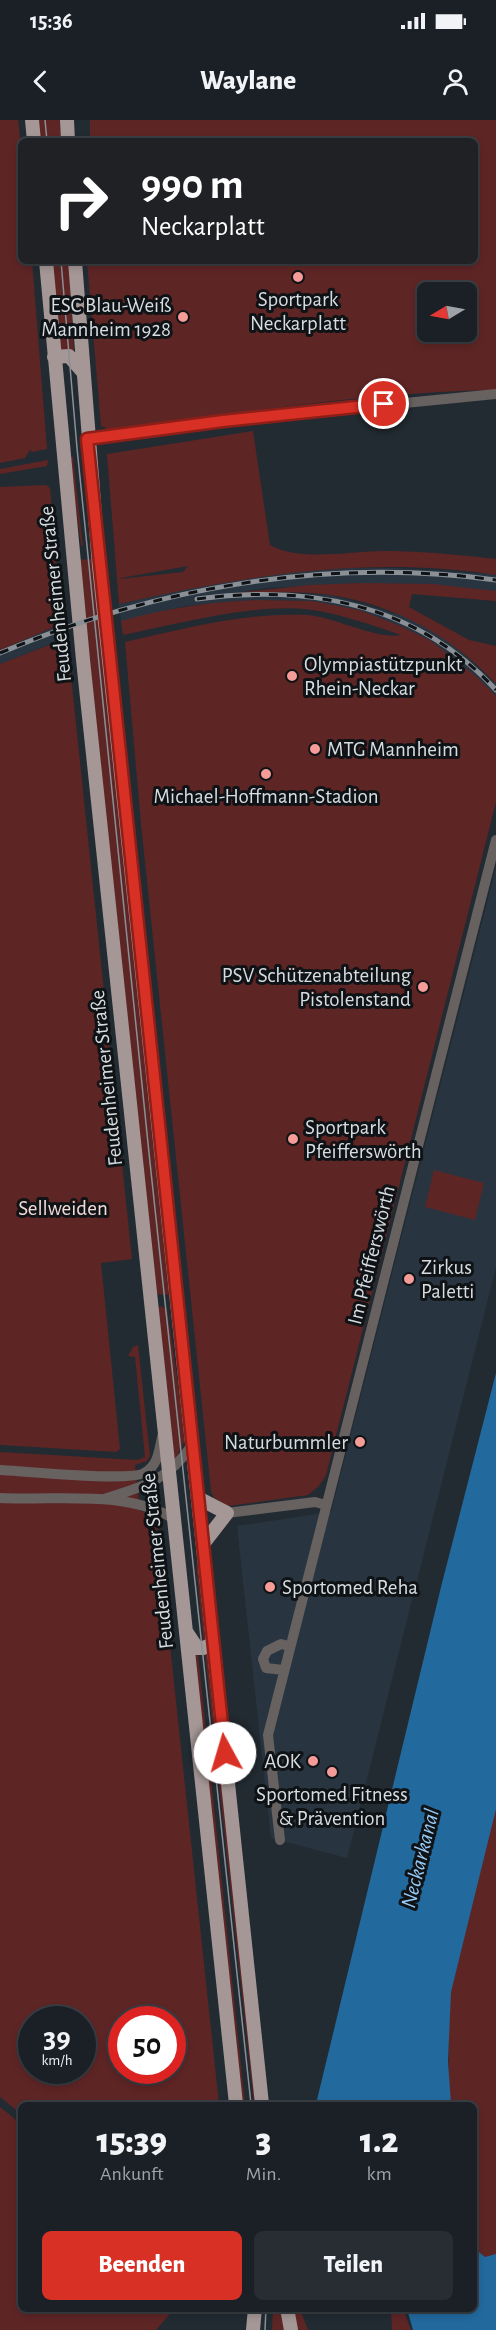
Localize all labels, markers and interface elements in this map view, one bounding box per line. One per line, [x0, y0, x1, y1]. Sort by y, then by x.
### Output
text: 15:36 [30, 10, 73, 32]
icon: back [24, 65, 57, 98]
icon: person [439, 65, 472, 98]
text: Waylane [200, 67, 296, 94]
icon: right [42, 162, 120, 240]
text: 990 m [141, 164, 244, 206]
text: Neckarplatt [141, 213, 265, 240]
marker: Sportpark Neckarplatt [291, 270, 305, 284]
north arrow [417, 282, 477, 342]
map controls [417, 282, 477, 342]
place label: Sportpark Neckarplatt [250, 289, 346, 334]
place label: ESC Blau-Weiß Mannheim 1928 [41, 295, 171, 340]
marker: ESC Blau-Weiß Mannheim 1928 [176, 310, 190, 324]
pin [358, 378, 409, 429]
icon: arrive [367, 387, 400, 420]
street label: Feudenheimer Straße [36, 505, 75, 683]
place label: Olympiastützpunkt Rhein-Neckar [304, 654, 463, 699]
marker: Olympiastützpunkt Rhein-Neckar [285, 669, 299, 683]
place label: MTG Mannheim [327, 739, 459, 760]
marker: MTG Mannheim [308, 742, 322, 756]
marker: Michael-Hoffmann-Stadion [259, 767, 273, 781]
place label: Michael-Hoffmann-Stadion [154, 786, 378, 807]
place label: PSV Schützenabteilung Pistolenstand [222, 965, 412, 1010]
marker: PSV Schützenabteilung Pistolenstand [416, 980, 430, 994]
street label: Feudenheimer Straße [87, 989, 126, 1167]
place label: Sportpark Pfeifferswörth [305, 1117, 422, 1162]
marker: Sportpark Pfeifferswörth [286, 1132, 300, 1146]
street label: Im Pfeifferswörth [344, 1184, 399, 1327]
park label: Sellweiden [18, 1198, 108, 1219]
place label: Zirkus Paletti [421, 1257, 474, 1302]
marker: Zirkus Paletti [402, 1272, 416, 1286]
place label: Naturbummler [224, 1432, 348, 1453]
marker: Naturbummler [353, 1435, 367, 1449]
street label: Feudenheimer Straße [138, 1472, 177, 1650]
place label: Sportomed Reha [282, 1577, 418, 1598]
marker: Sportomed Reha [263, 1580, 277, 1594]
position arrow [193, 1721, 257, 1785]
place label: AOK [264, 1751, 302, 1772]
marker: AOK [306, 1754, 320, 1768]
marker: Sportomed Fitness & Prävention [325, 1765, 339, 1779]
place label: Sportomed Fitness & Prävention [256, 1784, 408, 1829]
water label: Neckarkanal [397, 1806, 443, 1910]
speed limit sign: 50 [108, 2006, 186, 2084]
text: 39 [43, 2023, 71, 2053]
text: km/h [42, 2053, 72, 2068]
text: 15:39 [97, 2123, 167, 2159]
text: 3 [256, 2123, 271, 2159]
text: 1.2 [360, 2123, 398, 2159]
text: Ankunft [100, 2164, 164, 2184]
text: Min. [246, 2164, 281, 2184]
text: km [367, 2164, 392, 2184]
button: Beenden [42, 2231, 242, 2300]
button: Teilen [254, 2231, 453, 2300]

